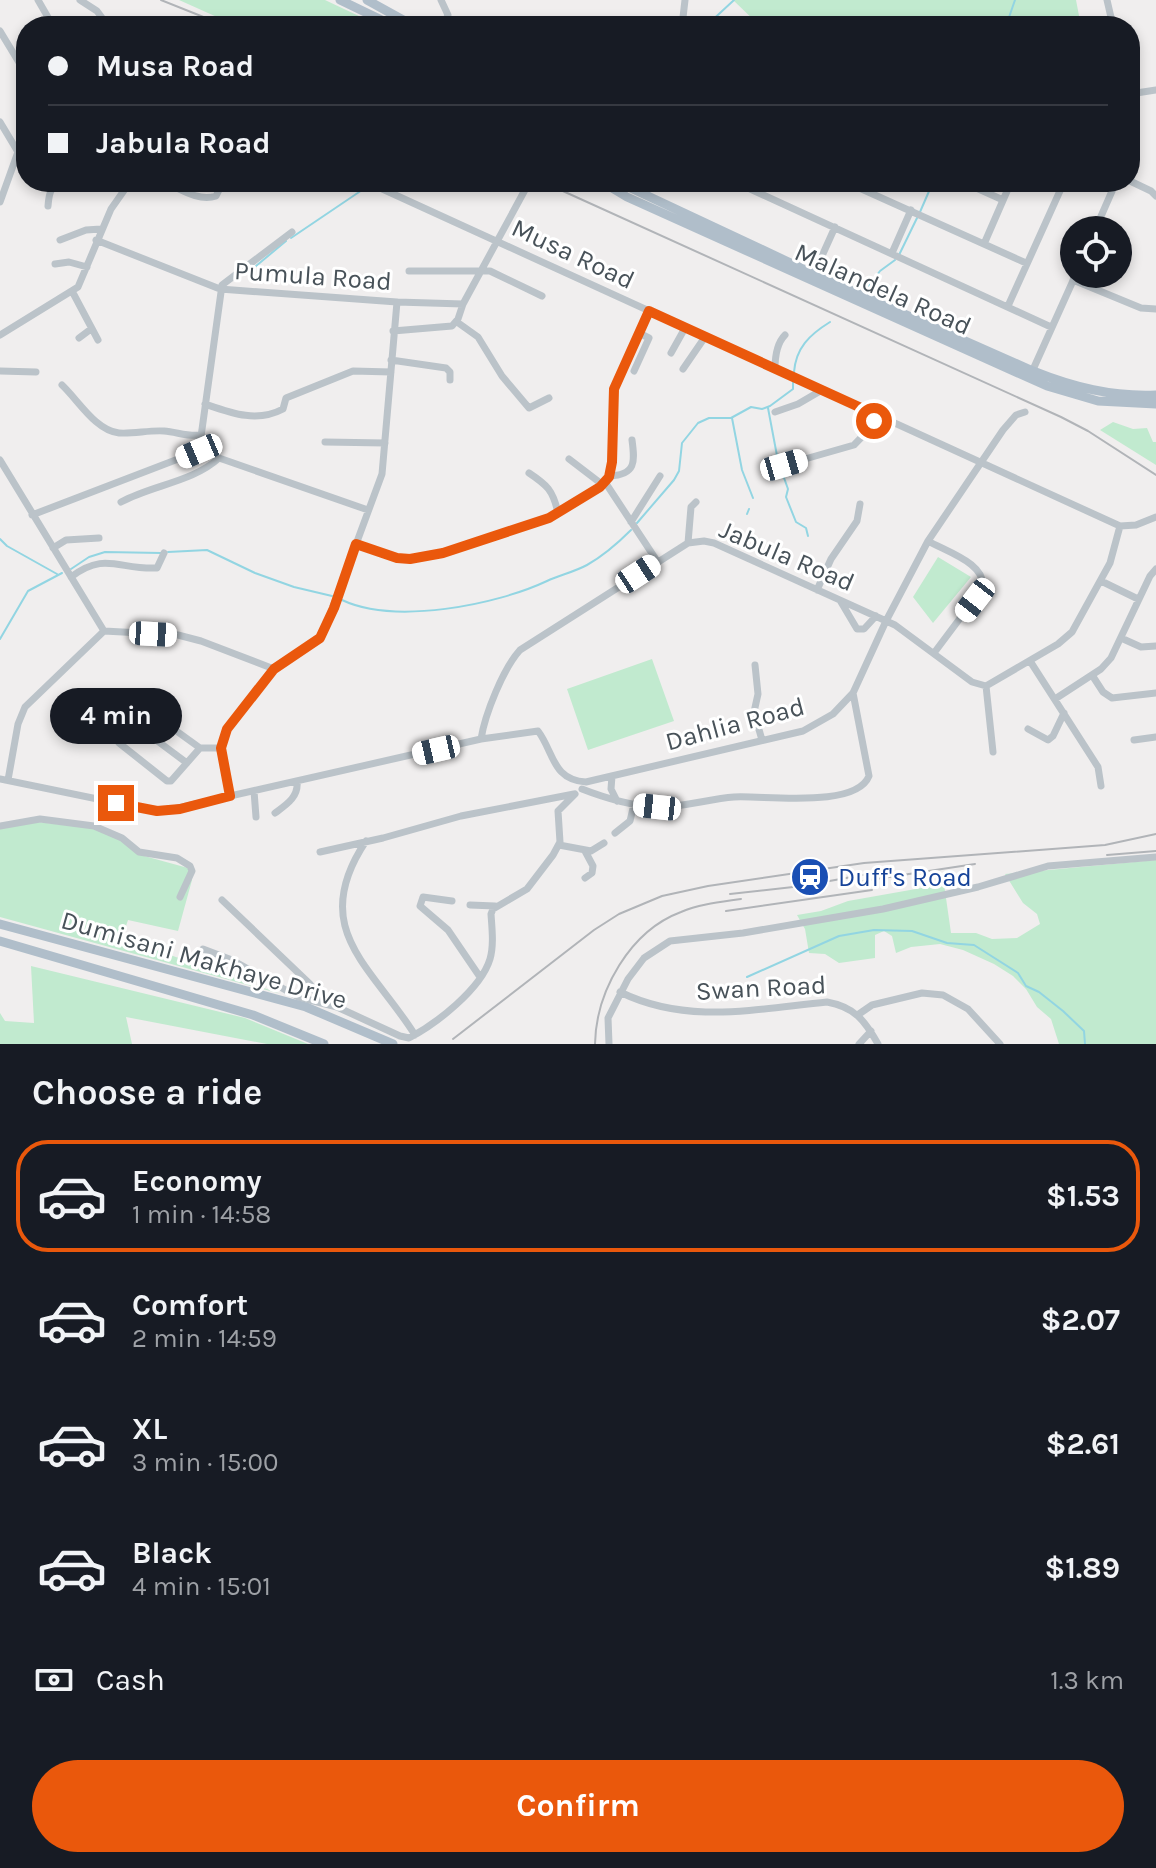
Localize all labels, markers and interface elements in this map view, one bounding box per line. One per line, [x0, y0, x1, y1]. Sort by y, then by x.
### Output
text: Musa Road [96, 48, 254, 84]
text: Jabula Road [96, 125, 271, 161]
street label: Musa Road [507, 212, 639, 296]
map controls [1060, 216, 1132, 288]
button: locate [1060, 216, 1132, 288]
street label: Malandela Road [790, 236, 976, 342]
street label: Pumula Road [233, 255, 393, 297]
route start [856, 403, 892, 439]
car [172, 431, 226, 471]
car [758, 447, 810, 483]
street label: Jabula Road [715, 514, 859, 598]
car [611, 551, 665, 597]
car [951, 574, 999, 626]
car [128, 621, 178, 647]
callout: 4 min [50, 687, 182, 743]
street label: Dahlia Road [662, 691, 808, 757]
text: 4 min [80, 700, 152, 731]
car [410, 733, 462, 767]
route end [98, 785, 134, 821]
car [632, 793, 682, 821]
station icon: Duff's Road [789, 856, 831, 898]
place label: Duff's Road [838, 862, 972, 893]
street label: Dumisani Makhaye Drive [58, 904, 350, 1016]
street label: Swan Road [695, 969, 827, 1007]
text: Choose a ride [32, 1071, 262, 1113]
icon: car [36, 1160, 108, 1232]
text: Economy [132, 1163, 262, 1199]
text: $1.53 [1046, 1178, 1120, 1214]
text: 1 min · 14:58 [132, 1199, 271, 1230]
icon: car [36, 1284, 108, 1356]
text: Comfort [132, 1287, 248, 1323]
text: $2.07 [1041, 1302, 1120, 1338]
text: 2 min · 14:59 [132, 1323, 277, 1354]
icon: car [36, 1408, 108, 1480]
text: XL [132, 1411, 167, 1447]
text: $2.61 [1046, 1426, 1120, 1462]
text: 3 min · 15:00 [132, 1447, 278, 1478]
icon: car [36, 1532, 108, 1604]
text: Black [132, 1535, 212, 1571]
text: $1.89 [1044, 1550, 1120, 1586]
text: 4 min · 15:01 [132, 1571, 271, 1602]
icon: cash [32, 1658, 76, 1702]
text: Cash [96, 1662, 165, 1698]
text: 1.3 km [1050, 1665, 1124, 1696]
button: Confirm [32, 1760, 1124, 1852]

